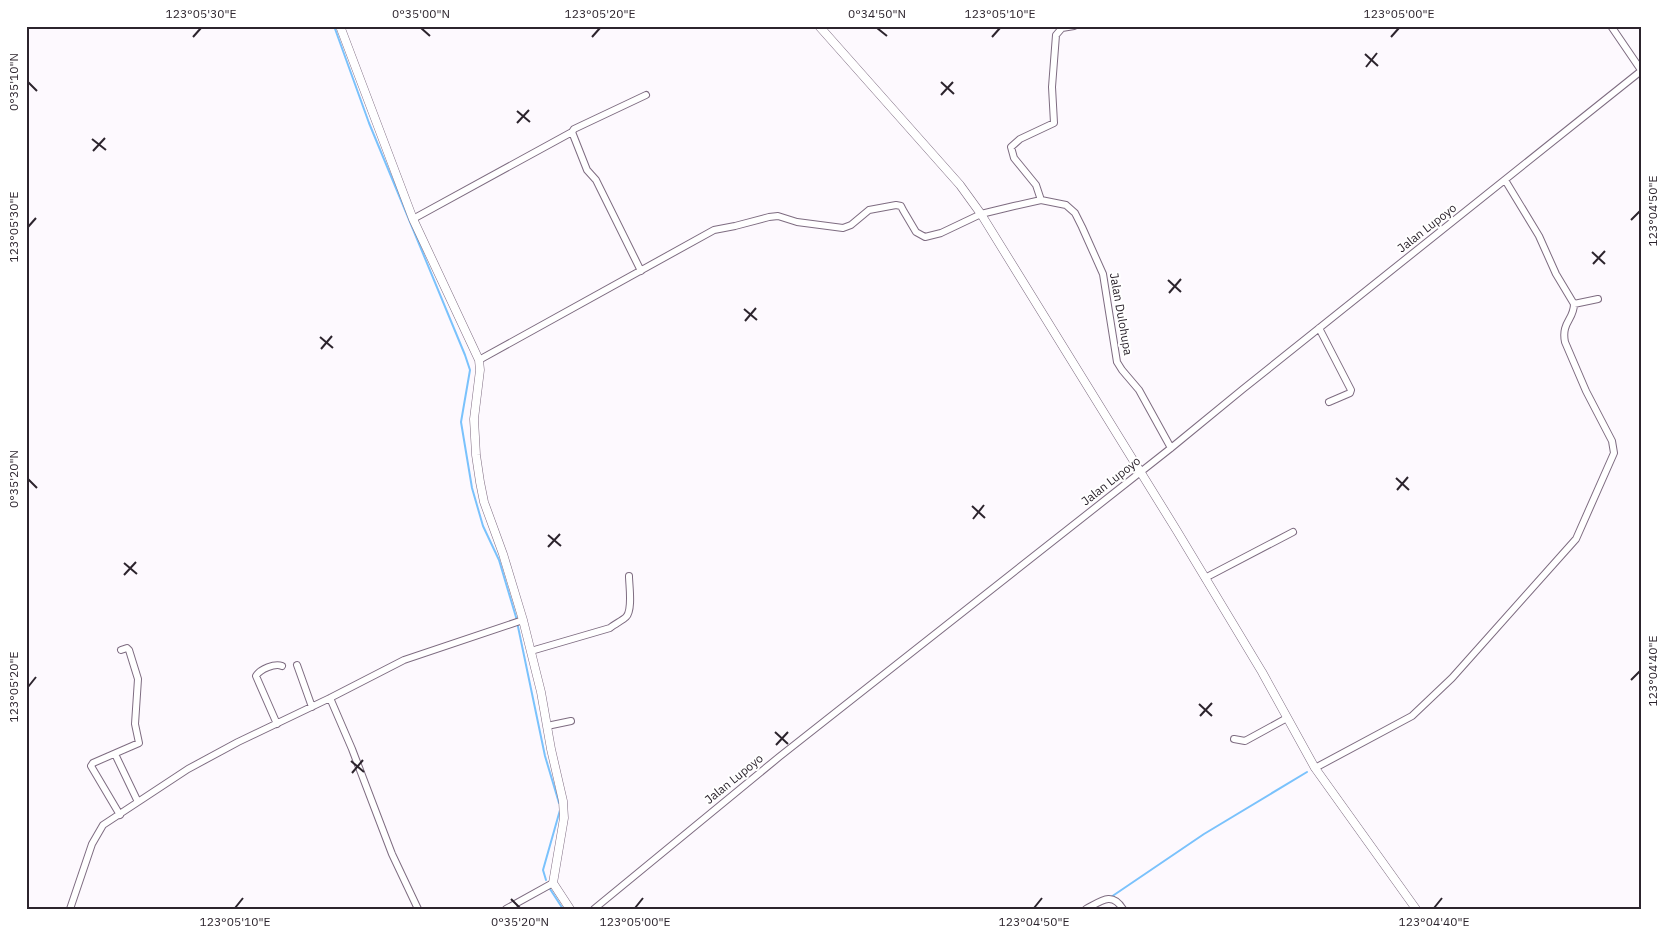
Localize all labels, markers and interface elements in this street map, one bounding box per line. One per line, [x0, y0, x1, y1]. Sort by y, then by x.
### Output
text: 123°05'30"E [166, 6, 236, 21]
text: 0°35'00"N [392, 6, 450, 21]
text: 123°05'20"E [565, 6, 635, 21]
text: 0°34'50"N [848, 6, 906, 21]
text: 123°05'10"E [965, 6, 1035, 21]
text: 123°05'00"E [1364, 6, 1434, 21]
text: 0°35'10"N [6, 53, 21, 111]
text: 123°04'50"E [1645, 176, 1660, 246]
text: 123°05'30"E [6, 192, 21, 262]
street label: Jalan Lupoyo [1394, 200, 1459, 255]
street label: Jalan Dulohupa [1107, 271, 1136, 357]
text: 0°35'20"N [6, 450, 21, 508]
street label: Jalan Lupoyo [1078, 453, 1143, 508]
text: 123°04'40"E [1645, 636, 1660, 706]
text: 123°05'20"E [6, 652, 21, 722]
street label: Jalan Lupoyo [701, 750, 766, 807]
text: 123°05'10"E [200, 914, 270, 929]
text: 0°35'20"N [491, 914, 549, 929]
text: 123°05'00"E [600, 914, 670, 929]
text: 123°04'50"E [999, 914, 1069, 929]
text: 123°04'40"E [1399, 914, 1469, 929]

